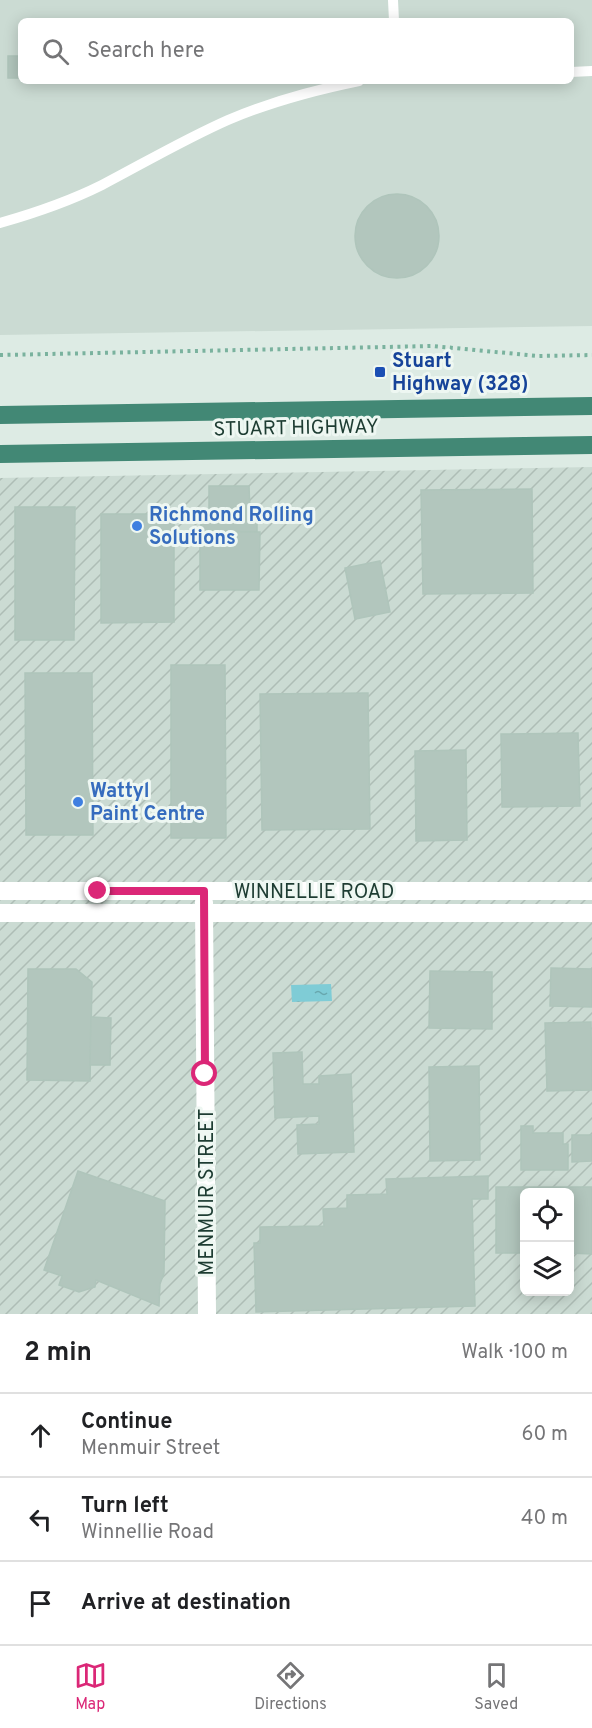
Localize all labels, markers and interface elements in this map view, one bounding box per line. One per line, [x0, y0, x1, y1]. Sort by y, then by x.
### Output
search box [18, 18, 574, 84]
icon: search [39, 35, 72, 68]
text: Search here [87, 38, 205, 65]
place label: Stuart Highway (328) [392, 349, 528, 398]
marker: Stuart Highway (328) [373, 365, 387, 379]
street label: STUART HIGHWAY [213, 415, 379, 443]
place label: Richmond Rolling Solutions [149, 503, 314, 552]
marker: Richmond Rolling Solutions [130, 519, 144, 533]
place label: Wattyl Paint Centre [90, 779, 205, 828]
marker: Wattyl Paint Centre [71, 795, 85, 809]
route end [84, 877, 110, 903]
street label: WINNELLIE ROAD [234, 880, 394, 906]
route start [191, 1060, 217, 1086]
street label: MENMUIR STREET [195, 1108, 221, 1276]
map controls [520, 1188, 574, 1296]
button: locate [520, 1188, 574, 1242]
button: layers [520, 1242, 574, 1296]
text: 2 min [24, 1337, 92, 1370]
text: Walk · 100 m [461, 1340, 568, 1366]
text: Continue [81, 1409, 172, 1436]
icon: ahead [24, 1419, 57, 1452]
text: 60 m [522, 1422, 568, 1448]
text: Menmuir Street [81, 1436, 220, 1462]
text: Turn left [81, 1493, 169, 1520]
icon: left [24, 1503, 57, 1536]
text: 40 m [521, 1506, 568, 1532]
text: Winnellie Road [81, 1520, 214, 1546]
icon: arrive [24, 1587, 57, 1620]
text: Arrive at destination [81, 1590, 291, 1617]
tab: Map [74, 1659, 107, 1715]
tab: Directions [254, 1659, 327, 1715]
tab: Saved [474, 1659, 518, 1715]

